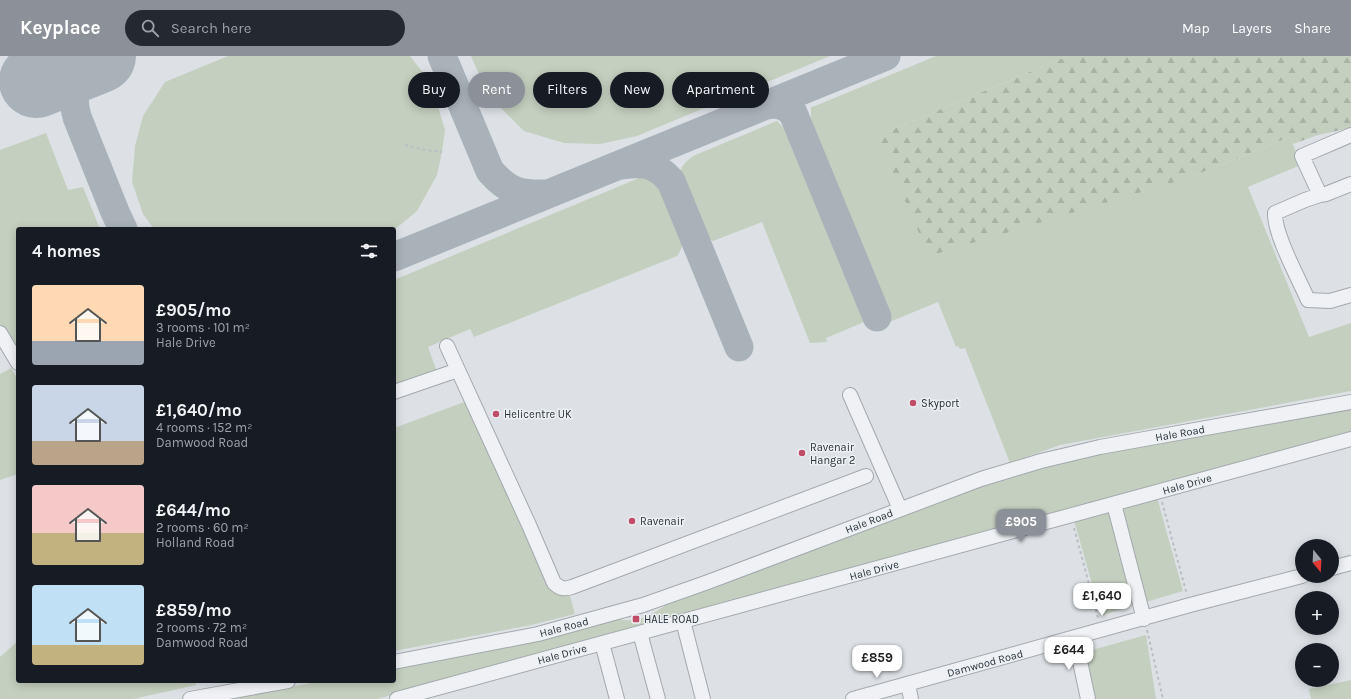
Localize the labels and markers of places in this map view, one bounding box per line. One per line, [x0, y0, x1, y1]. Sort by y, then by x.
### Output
place label: Skyport [921, 397, 959, 410]
marker: Skyport [908, 398, 918, 408]
place label: Helicentre UK [504, 408, 572, 421]
marker: Helicentre UK [491, 409, 501, 419]
place label: Ravenair Hangar 2 [810, 441, 855, 467]
marker: Ravenair Hangar 2 [797, 448, 807, 458]
pin: £905 [997, 509, 1045, 543]
place label: Ravenair [640, 515, 684, 528]
marker: Ravenair [627, 516, 637, 526]
pin: £1,640 [1069, 583, 1135, 617]
place label: HALE ROAD [644, 613, 699, 626]
marker: HALE ROAD [631, 614, 641, 624]
pin: £644 [1045, 637, 1093, 671]
pin: £859 [853, 645, 901, 679]

